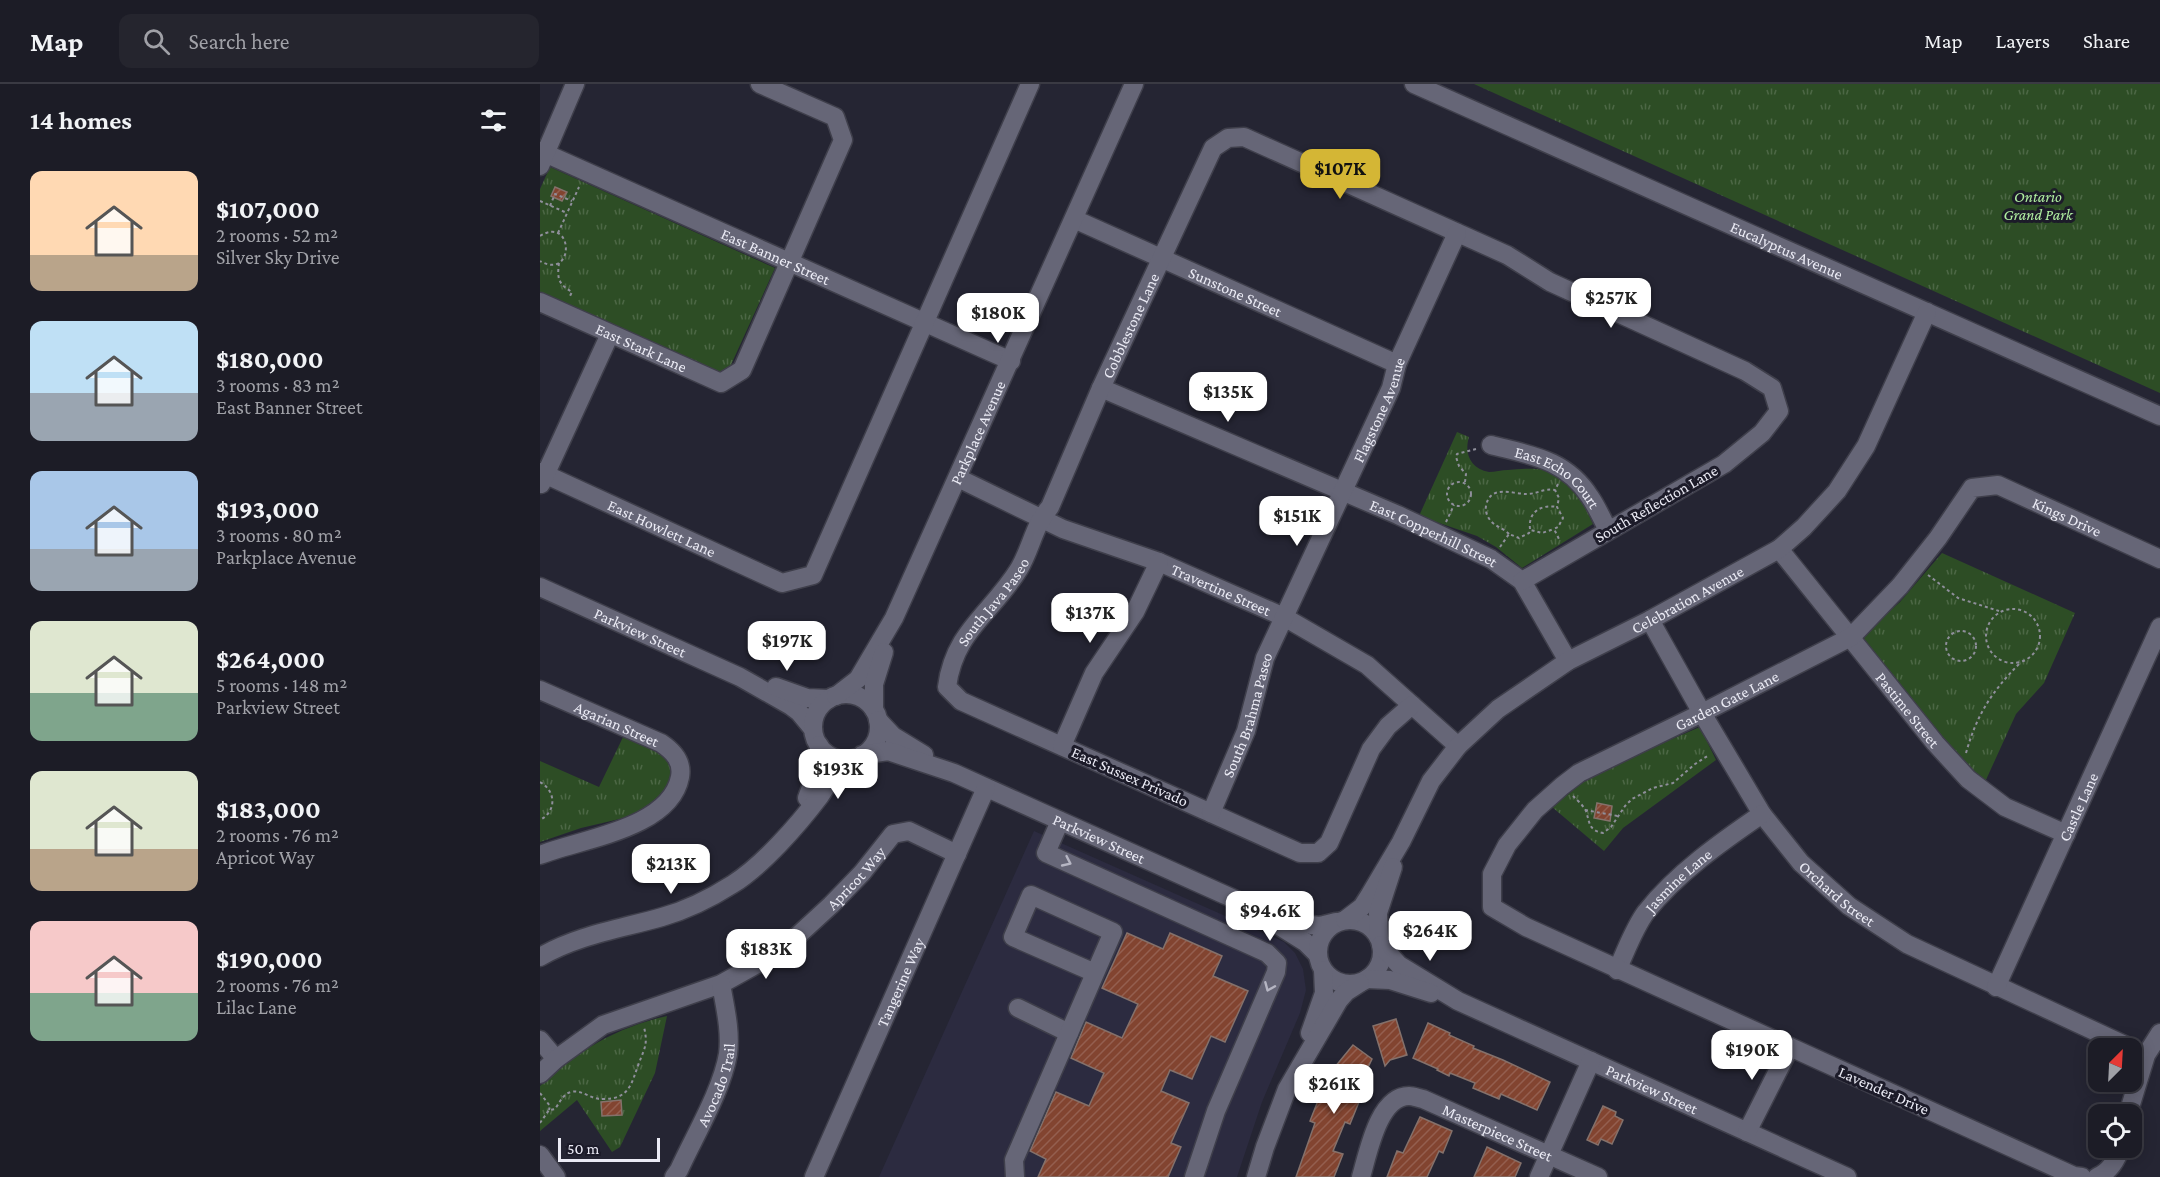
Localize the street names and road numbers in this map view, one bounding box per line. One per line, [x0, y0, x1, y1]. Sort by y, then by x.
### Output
street label: Eucalyptus Avenue [1728, 218, 1845, 283]
street label: East Banner Street [718, 225, 833, 288]
street label: Sunstone Street [1186, 264, 1285, 320]
street label: Cobblestone Lane [1099, 271, 1162, 381]
street label: East Stark Lane [593, 320, 689, 376]
street label: Flagstone Avenue [1350, 354, 1408, 465]
street label: Parkplace Avenue [947, 378, 1009, 487]
street label: East Echo Court [1513, 443, 1603, 512]
street label: South Reflection Lane [1592, 461, 1721, 546]
street label: Kings Drive [2030, 494, 2104, 540]
street label: East Howlett Lane [605, 496, 718, 560]
street label: East Copperhill Street [1367, 496, 1502, 571]
street label: South Java Paseo [954, 555, 1032, 649]
street label: Travertine Street [1168, 560, 1274, 619]
street label: Celebration Avenue [1629, 562, 1746, 637]
street label: Parkview Street [591, 605, 689, 661]
street label: South Brahma Paseo [1219, 649, 1276, 780]
street label: Garden Gate Lane [1672, 667, 1781, 734]
street label: Pastime Street [1872, 669, 1943, 752]
street label: Agarian Street [572, 698, 662, 750]
street label: East Sussex Privado [1069, 743, 1191, 810]
street label: Castle Lane [2056, 770, 2102, 844]
street label: Parkview Street [1050, 811, 1148, 867]
street label: Apricot Way [823, 843, 890, 913]
street label: Jasmine Lane [1640, 845, 1715, 918]
street label: Orchard Street [1796, 858, 1879, 930]
street label: Tangerine Way [873, 934, 929, 1030]
street label: Avocado Trail [694, 1043, 738, 1129]
street label: Parkview Street [1603, 1061, 1701, 1118]
street label: Lavender Drive [1836, 1063, 1932, 1118]
street label: Masterpiece Street [1440, 1101, 1556, 1165]

